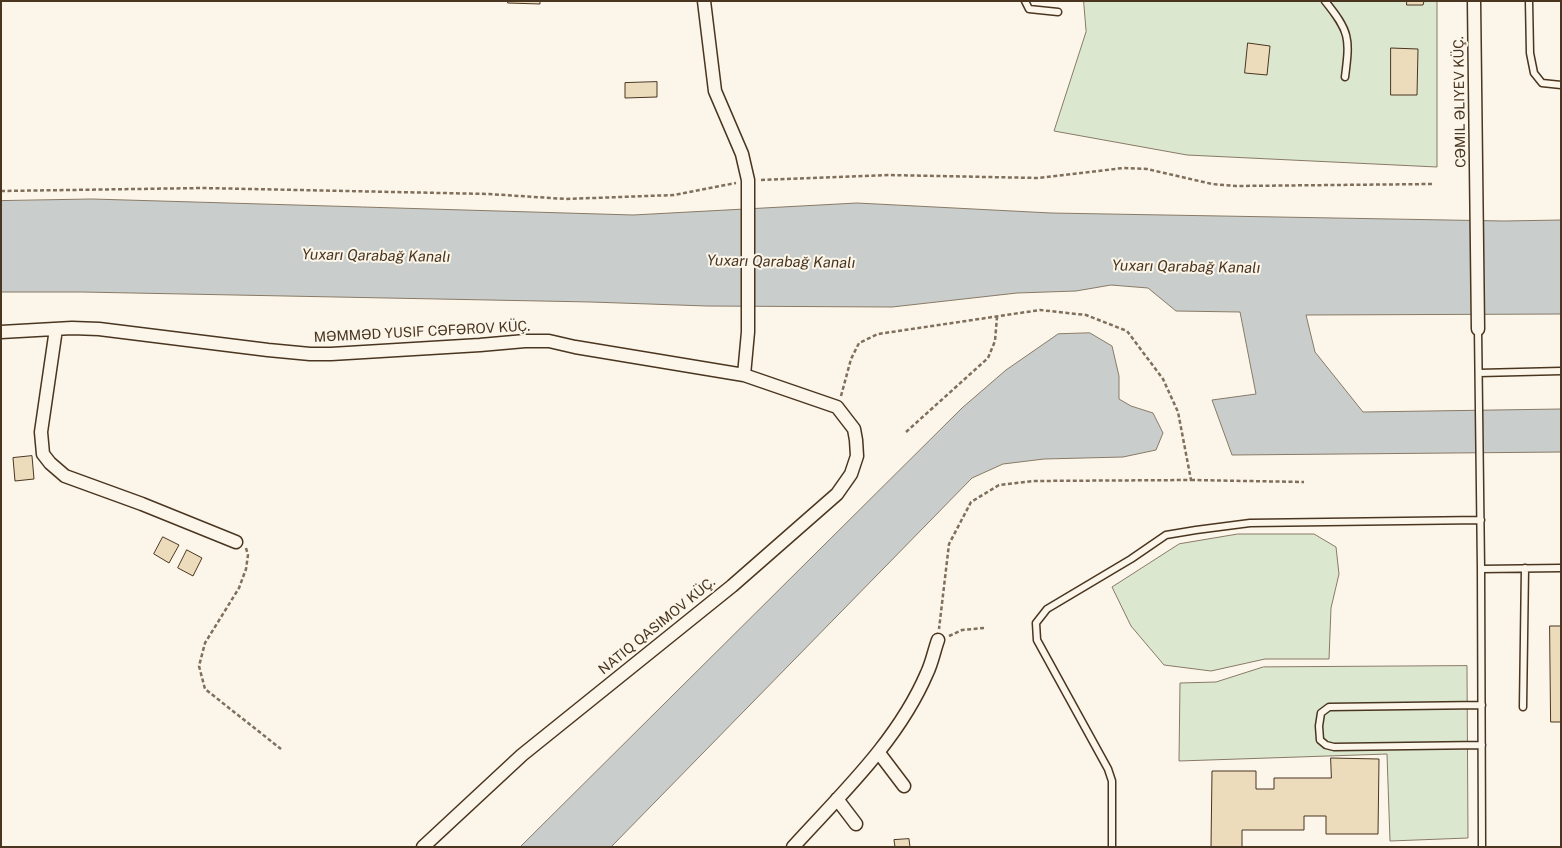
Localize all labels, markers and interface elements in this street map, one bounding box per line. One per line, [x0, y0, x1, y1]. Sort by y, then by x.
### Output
street label: CƏMIL ƏLIYEV KÜÇ. [1450, 36, 1470, 168]
water label: Yuxarı Qarabağ Kanalı [302, 246, 450, 266]
water label: Yuxarı Qarabağ Kanalı [707, 252, 855, 272]
water label: Yuxarı Qarabağ Kanalı [1112, 257, 1260, 277]
street label: MƏMMƏD YUSIF CƏFƏROV KÜÇ. [313, 318, 531, 346]
street label: NATIQ QASIMOV KÜÇ. [595, 574, 719, 678]

